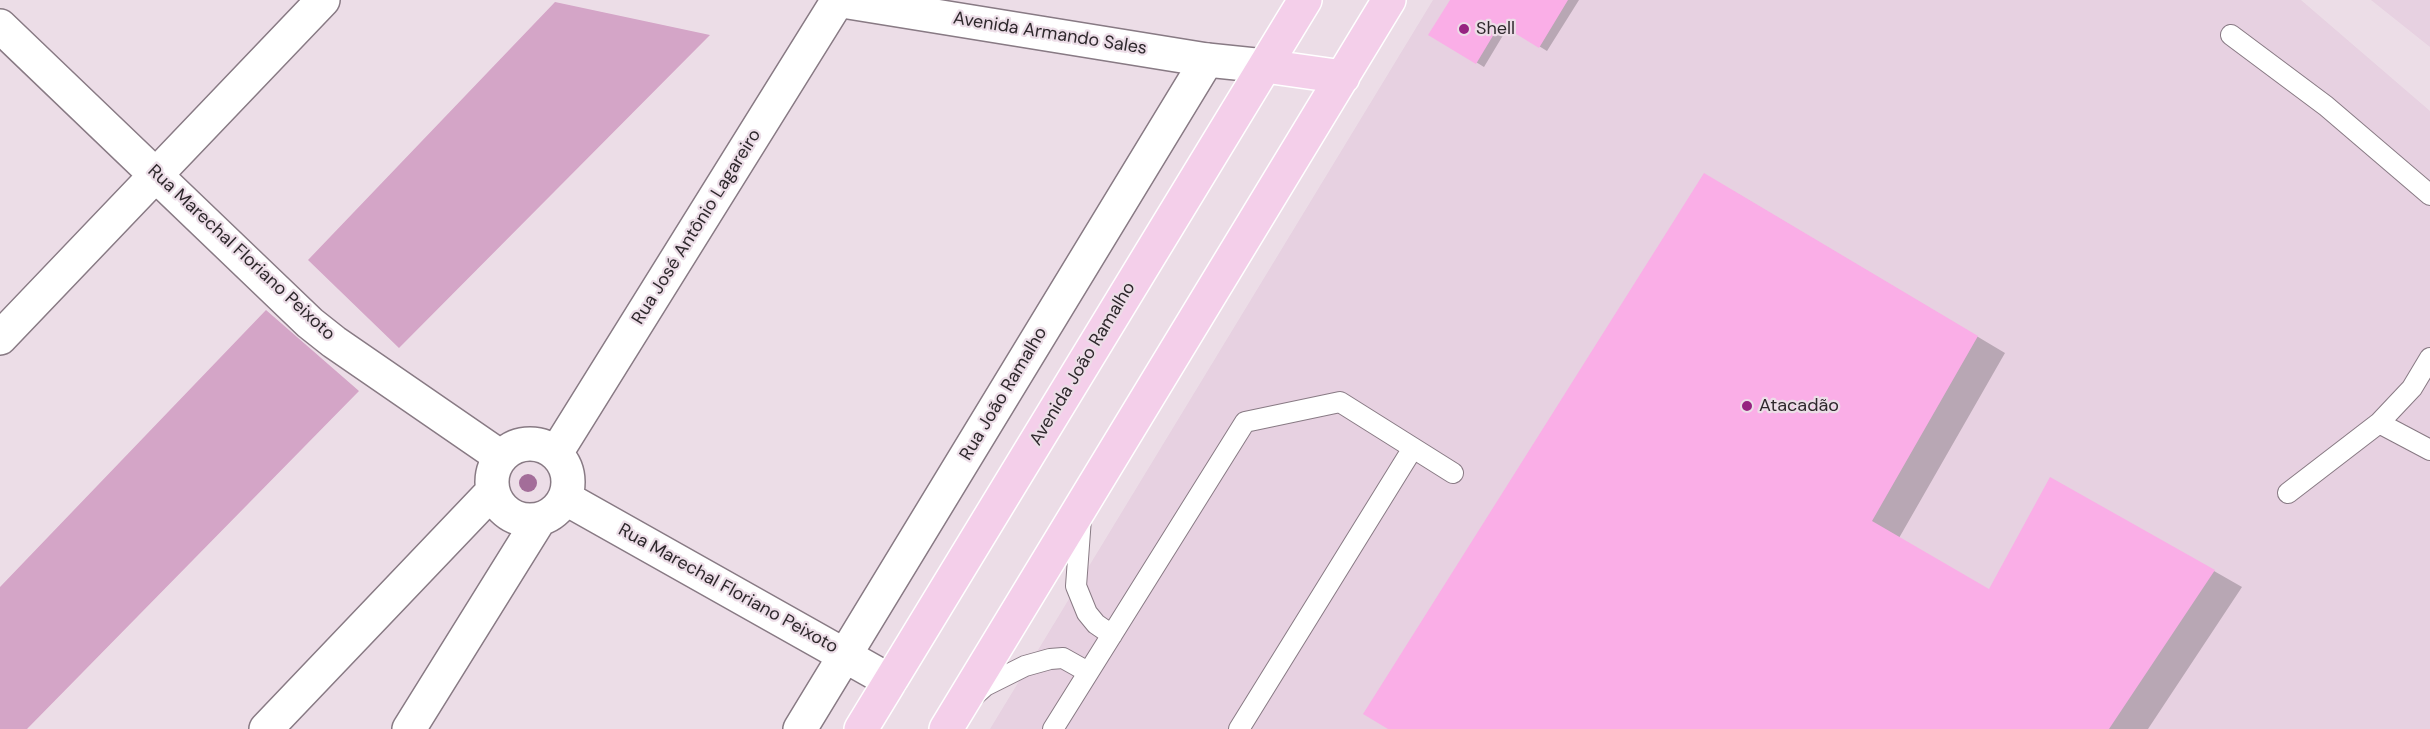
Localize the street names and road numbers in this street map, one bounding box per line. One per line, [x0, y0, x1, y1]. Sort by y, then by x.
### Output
street label: Avenida Armando Sales [952, 8, 1148, 60]
street label: Rua José Antônio Lagareiro [628, 125, 766, 329]
street label: Rua Marechal Floriano Peixoto [143, 161, 339, 345]
street label: Avenida João Ramalho [1026, 278, 1140, 450]
street label: Rua João Ramalho [956, 323, 1052, 465]
street label: Rua Marechal Floriano Peixoto [614, 519, 842, 659]

